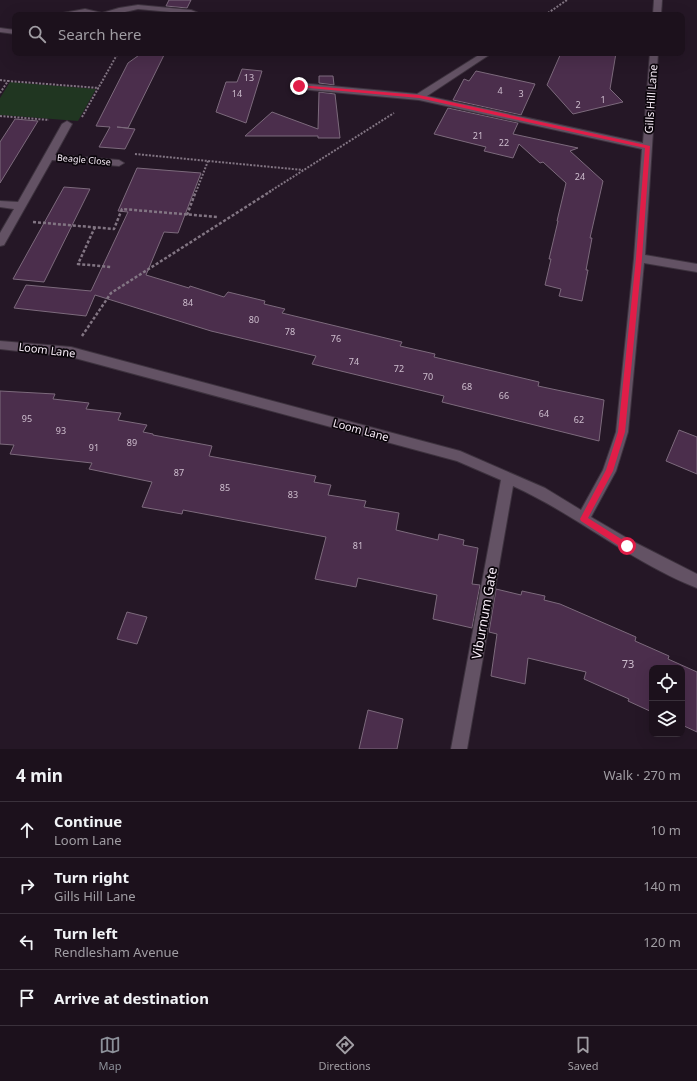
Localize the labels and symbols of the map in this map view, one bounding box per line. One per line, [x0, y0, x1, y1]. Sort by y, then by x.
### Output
street label: Gills Hill Lane [641, 64, 660, 134]
house number: 13 [244, 71, 254, 84]
route end [290, 77, 308, 95]
house number: 4 [497, 84, 503, 97]
house number: 14 [232, 87, 242, 100]
house number: 3 [518, 87, 524, 100]
house number: 1 [600, 93, 606, 106]
house number: 2 [575, 98, 581, 111]
house number: 21 [473, 129, 483, 142]
house number: 22 [499, 136, 509, 149]
street label: Beagle Close [57, 151, 112, 168]
house number: 24 [575, 170, 585, 183]
house number: 84 [183, 296, 193, 309]
house number: 80 [249, 313, 259, 326]
house number: 78 [285, 325, 295, 338]
house number: 76 [331, 332, 341, 345]
street label: Loom Lane [18, 339, 76, 360]
house number: 74 [349, 355, 359, 368]
house number: 72 [394, 362, 404, 375]
house number: 70 [423, 370, 433, 383]
house number: 68 [462, 380, 472, 393]
house number: 66 [499, 389, 509, 402]
house number: 64 [539, 407, 549, 420]
house number: 95 [22, 412, 32, 425]
house number: 62 [574, 413, 584, 426]
street label: Loom Lane [332, 415, 391, 444]
house number: 93 [56, 424, 66, 437]
house number: 89 [127, 436, 137, 449]
house number: 91 [89, 441, 99, 454]
house number: 87 [174, 466, 184, 479]
house number: 85 [220, 481, 230, 494]
house number: 83 [288, 488, 298, 501]
route start [618, 537, 636, 555]
house number: 81 [353, 539, 363, 552]
street label: Viburnum Gate [467, 566, 501, 660]
house number: 73 [622, 656, 634, 671]

